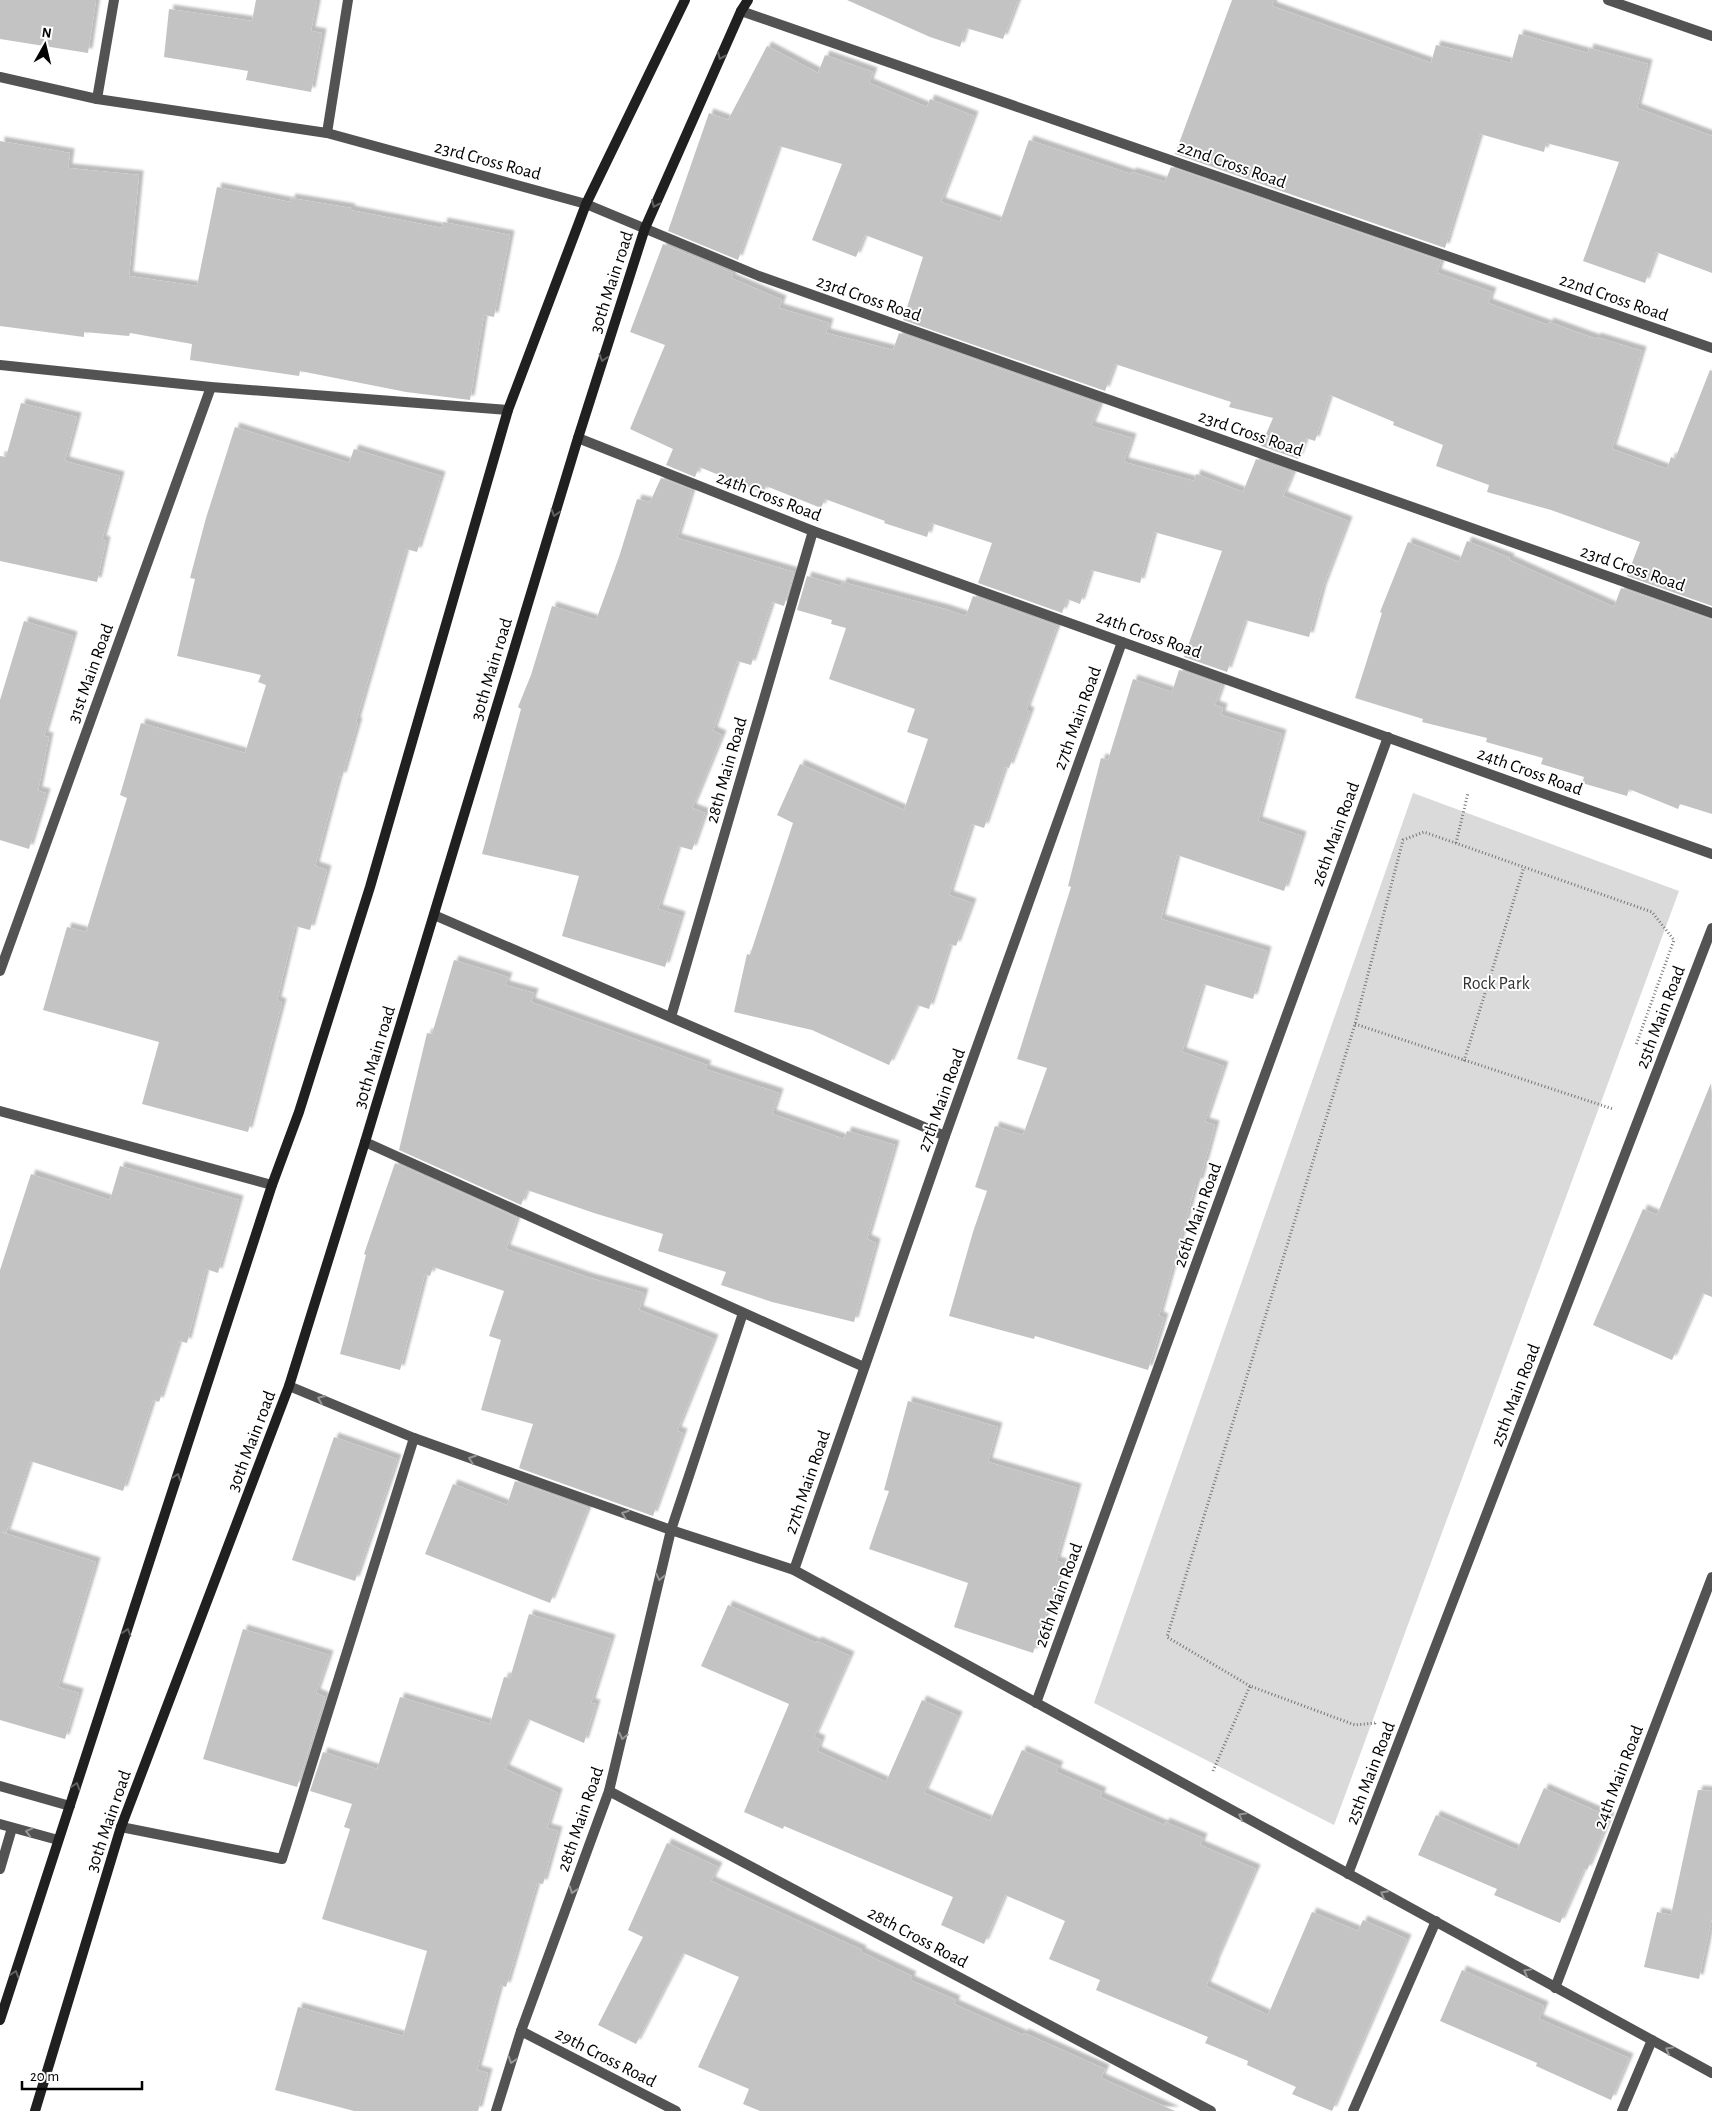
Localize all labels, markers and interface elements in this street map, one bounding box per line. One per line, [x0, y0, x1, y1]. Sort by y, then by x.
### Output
north arrow [20, 20, 70, 70]
text: N [41, 26, 52, 41]
one-way arrow [717, 51, 727, 60]
street label: 23rd Cross Road [433, 138, 543, 184]
street label: 22nd Cross Road [1175, 138, 1288, 192]
one-way arrow [651, 199, 662, 208]
street label: 30th Main road [587, 229, 637, 336]
street label: 22nd Cross Road [1557, 271, 1670, 325]
street label: 23rd Cross Road [814, 273, 923, 325]
one-way arrow [599, 354, 609, 362]
street label: 23rd Cross Road [1196, 408, 1305, 460]
street label: 24th Cross Road [714, 469, 824, 525]
one-way arrow [551, 509, 561, 517]
street label: 23rd Cross Road [1578, 543, 1687, 595]
street label: 24th Cross Road [1094, 608, 1204, 662]
street label: 30th Main road [468, 616, 516, 723]
street label: 31st Main Road [65, 622, 117, 725]
street label: 27th Main Road [1051, 664, 1105, 772]
street label: 28th Main Road [703, 715, 751, 825]
street label: 24th Cross Road [1475, 745, 1585, 799]
street label: 26th Main Road [1309, 780, 1363, 889]
street label: 25th Main Road [1633, 963, 1689, 1071]
park label: Rock Park [1462, 975, 1530, 993]
street label: 30th Main road [351, 1004, 399, 1111]
street label: 27th Main Road [915, 1046, 969, 1154]
street label: 26th Main Road [1171, 1161, 1225, 1270]
street label: 25th Main Road [1488, 1341, 1544, 1449]
street label: 30th Main road [225, 1389, 279, 1494]
one-way arrow [317, 1395, 326, 1406]
street label: 27th Main Road [782, 1428, 834, 1537]
one-way arrow [468, 1455, 477, 1465]
one-way arrow [171, 1473, 181, 1482]
one-way arrow [621, 1510, 630, 1520]
street label: 26th Main Road [1032, 1541, 1086, 1650]
one-way arrow [655, 1573, 666, 1582]
one-way arrow [121, 1628, 131, 1636]
street label: 25th Main Road [1343, 1719, 1399, 1827]
street label: 24th Main Road [1591, 1723, 1647, 1832]
one-way arrow [618, 1731, 629, 1740]
street label: 28th Main Road [555, 1765, 607, 1874]
street label: 30th Main road [83, 1768, 135, 1874]
one-way arrow [71, 1782, 81, 1791]
one-way arrow [1238, 1812, 1247, 1822]
one-way arrow [26, 1828, 34, 1838]
one-way arrow [569, 1885, 579, 1894]
one-way arrow [1381, 1890, 1390, 1900]
street label: 28th Cross Road [865, 1904, 971, 1972]
one-way arrow [1523, 1968, 1532, 1978]
one-way arrow [9, 1970, 19, 1979]
street label: 29th Cross Road [552, 2025, 659, 2091]
one-way arrow [1666, 2046, 1675, 2056]
one-way arrow [508, 2055, 518, 2063]
scale bar [22, 2058, 142, 2090]
text: 20 m [30, 2069, 59, 2084]

